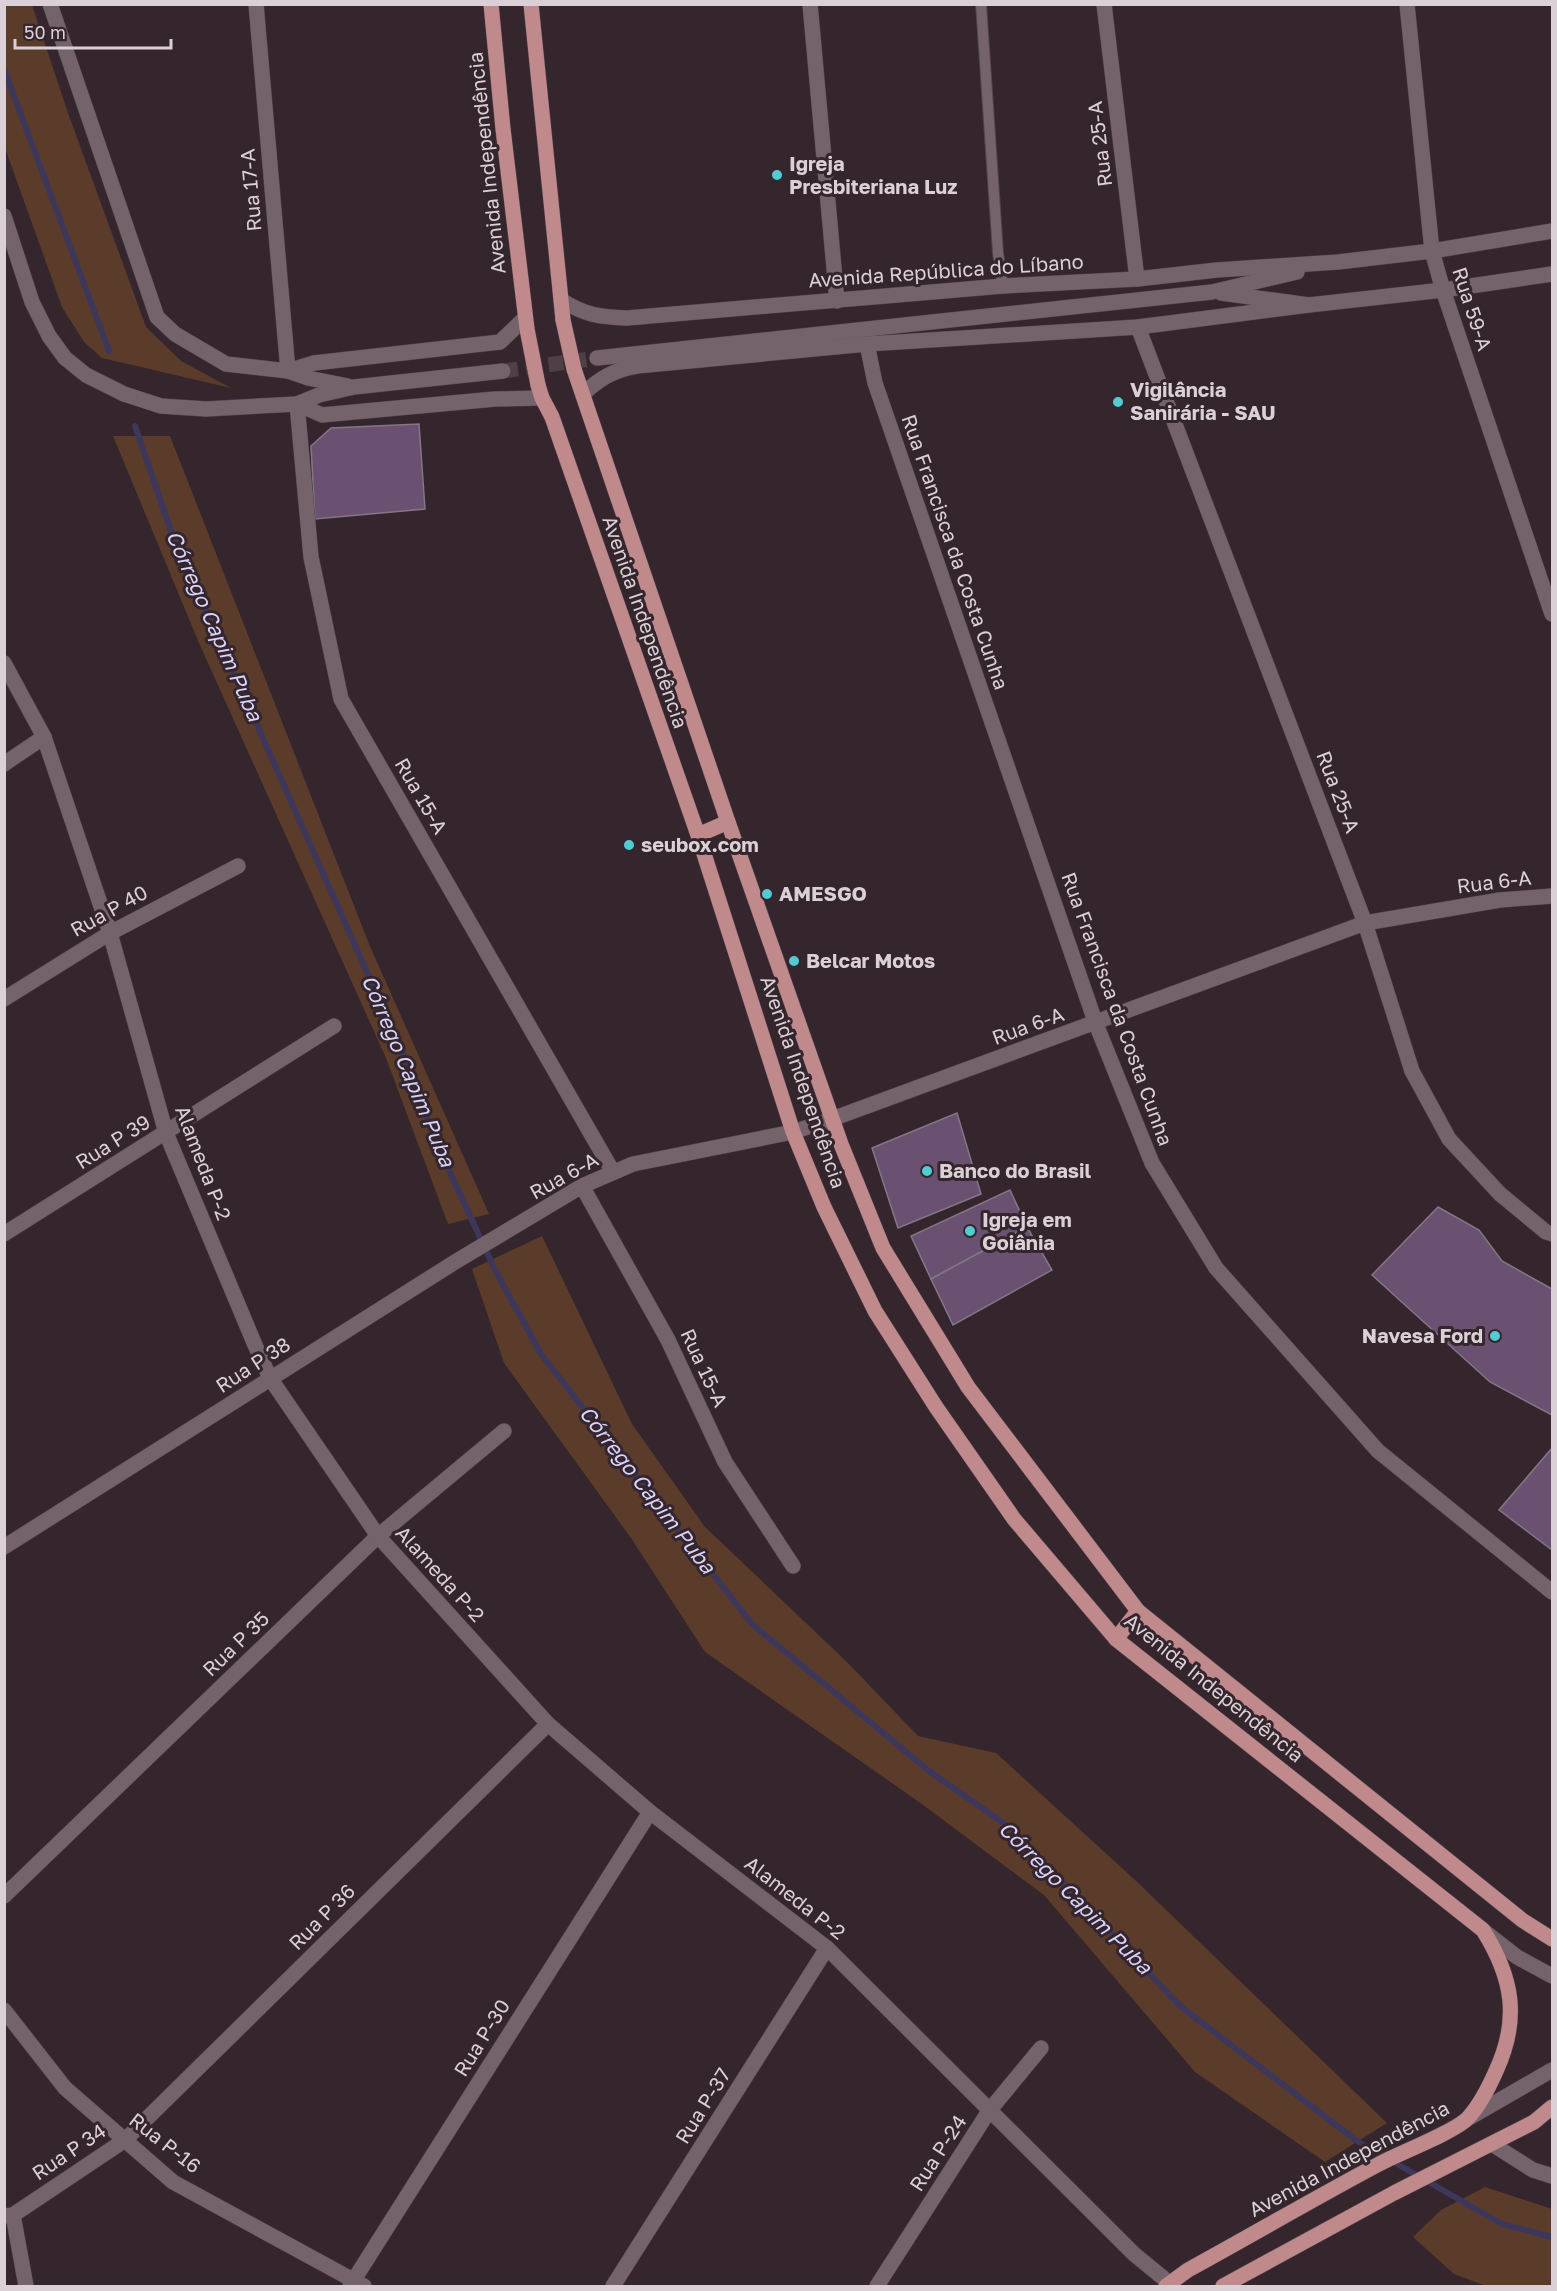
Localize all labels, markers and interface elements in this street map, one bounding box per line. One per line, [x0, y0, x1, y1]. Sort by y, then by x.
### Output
scale bar [15, 12, 171, 50]
text: 50 m [24, 21, 66, 43]
street label: Avenida Independência [462, 51, 510, 275]
street label: Rua 25-A [1082, 100, 1116, 188]
street label: Rua 17-A [234, 148, 266, 232]
place label: Igreja Presbiteriana Luz [789, 151, 957, 198]
marker: Igreja Presbiteriana Luz [770, 168, 784, 182]
street label: Avenida República do Líbano [807, 248, 1084, 292]
street label: Rua 59-A [1448, 264, 1498, 353]
place label: Vigilância Sanirária - SAU [1130, 377, 1276, 424]
marker: Vigilância Sanirária - SAU [1111, 395, 1125, 409]
street label: Rua Francisca da Costa Cunha [897, 411, 1014, 692]
street label: Avenida Independência [598, 512, 694, 731]
water label: Córrego Capim Puba [161, 526, 269, 726]
street label: Rua 25-A [1312, 747, 1366, 836]
street label: Rua 15-A [390, 753, 453, 838]
place label: seubox.com [641, 832, 759, 856]
marker: seubox.com [622, 838, 636, 852]
street label: Rua 6-A [1455, 865, 1532, 897]
street label: Rua Francisca da Costa Cunha [1057, 869, 1179, 1149]
street label: Rua P 40 [66, 879, 151, 941]
place label: AMESGO [779, 881, 867, 905]
marker: AMESGO [760, 887, 774, 901]
place label: Belcar Motos [806, 948, 935, 972]
marker: Belcar Motos [787, 954, 801, 968]
water label: Córrego Capim Puba [357, 971, 462, 1171]
street label: Avenida Independência [756, 972, 852, 1191]
street label: Rua 6-A [988, 1001, 1067, 1049]
street label: Alameda P-2 [171, 1102, 237, 1223]
street label: Rua P 39 [71, 1109, 154, 1173]
street label: Rua 6-A [525, 1147, 602, 1204]
place label: Banco do Brasil [939, 1158, 1091, 1182]
marker: Banco do Brasil [920, 1164, 934, 1178]
place label: Igreja em Goiânia [982, 1207, 1072, 1254]
marker: Igreja em Goiânia [963, 1224, 977, 1238]
place label: Navesa Ford [1362, 1323, 1483, 1347]
street label: Rua 15-A [676, 1324, 734, 1411]
marker: Navesa Ford [1488, 1329, 1502, 1343]
street label: Rua P 38 [211, 1331, 294, 1397]
water label: Córrego Capim Puba [574, 1400, 722, 1579]
street label: Alameda P-2 [391, 1520, 490, 1626]
street label: Rua P 35 [197, 1606, 273, 1681]
street label: Avenida Independência [1120, 1608, 1309, 1767]
water label: Córrego Capim Puba [994, 1815, 1158, 1980]
street label: Alameda P-2 [741, 1851, 851, 1944]
street label: Rua P 36 [283, 1878, 359, 1954]
street label: Rua P-30 [448, 1994, 514, 2080]
street label: Rua P-37 [670, 2063, 735, 2148]
street label: Avenida Independência [1244, 2095, 1453, 2221]
street label: Rua P-16 [125, 2107, 206, 2178]
street label: Rua P-24 [904, 2110, 971, 2195]
street label: Rua P 34 [27, 2118, 110, 2184]

